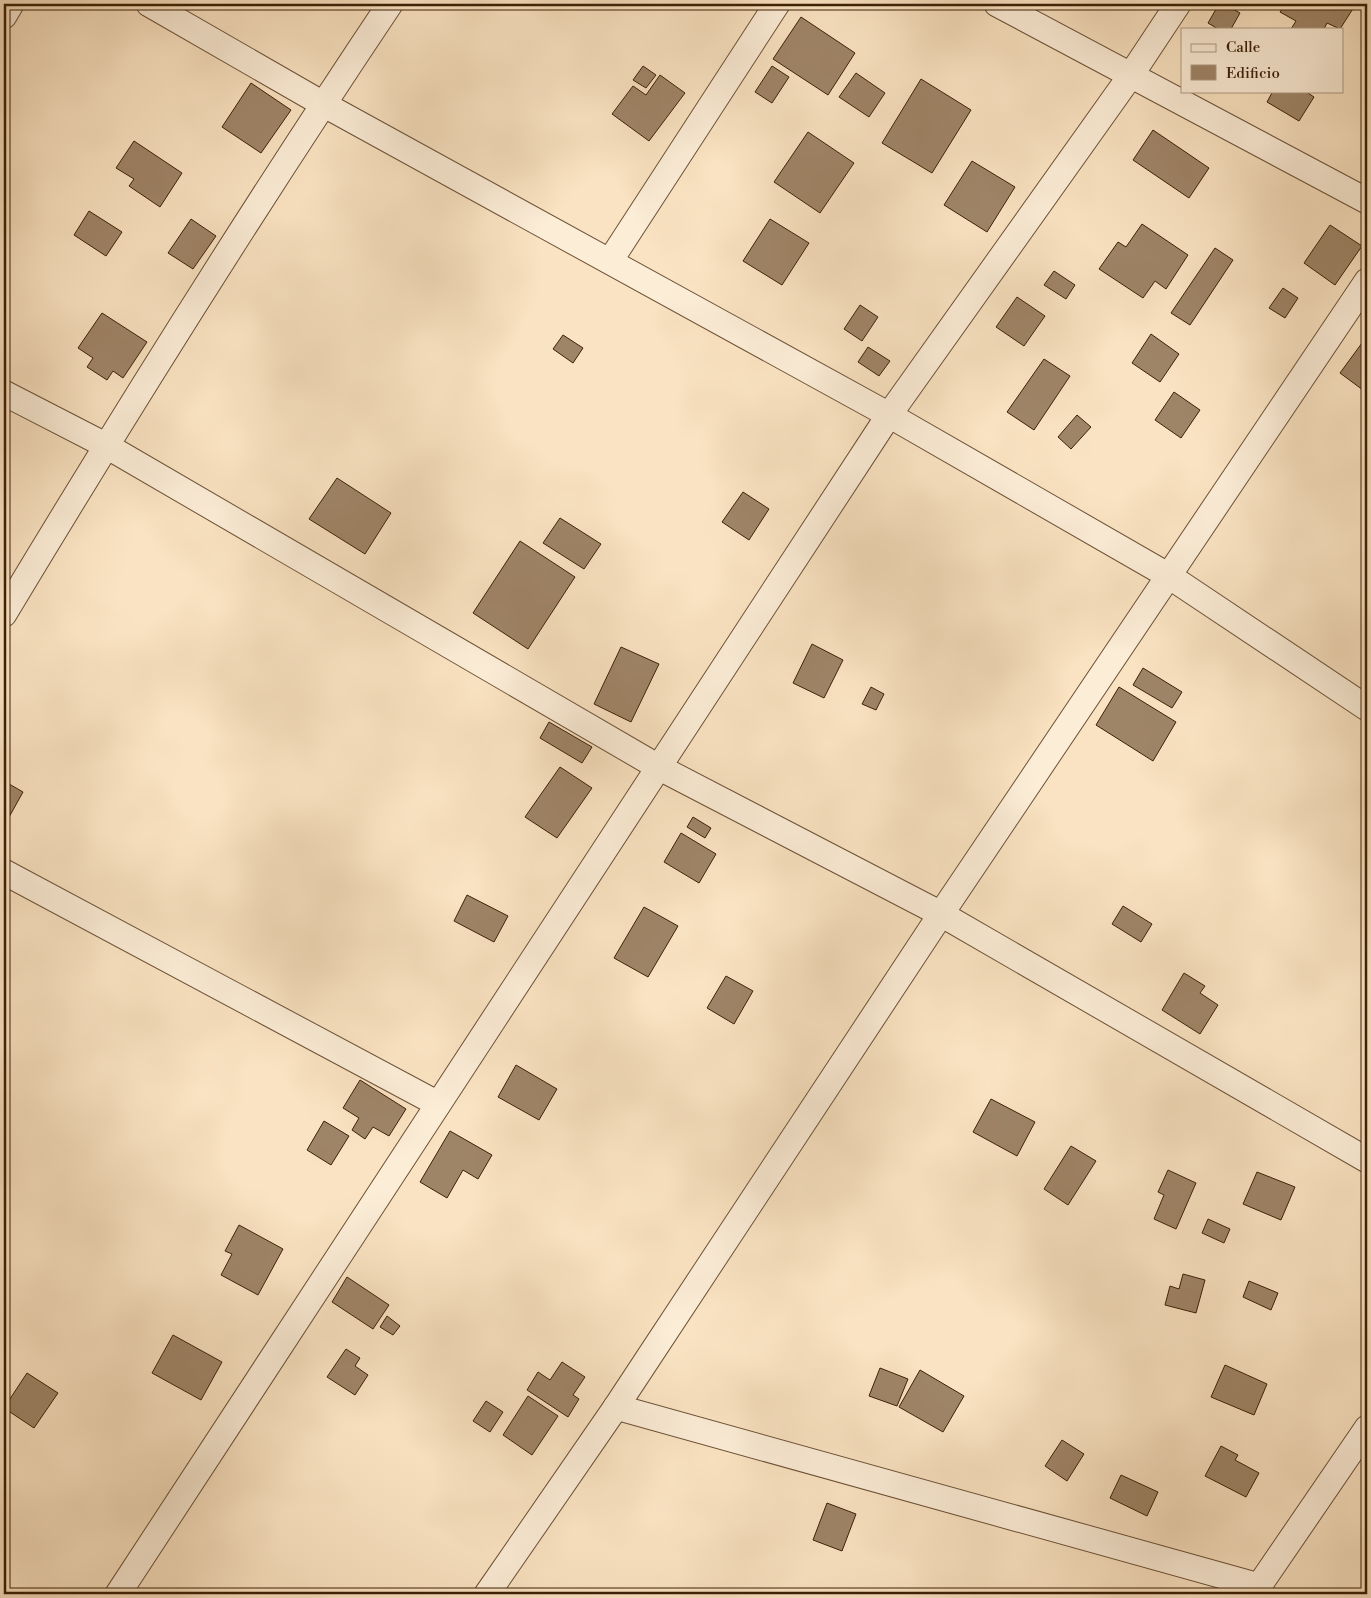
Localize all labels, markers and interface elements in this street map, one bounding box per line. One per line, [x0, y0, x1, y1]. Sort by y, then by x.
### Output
legend [1181, 28, 1344, 92]
text: Calle [1226, 38, 1260, 57]
text: Edificio [1226, 64, 1280, 83]

